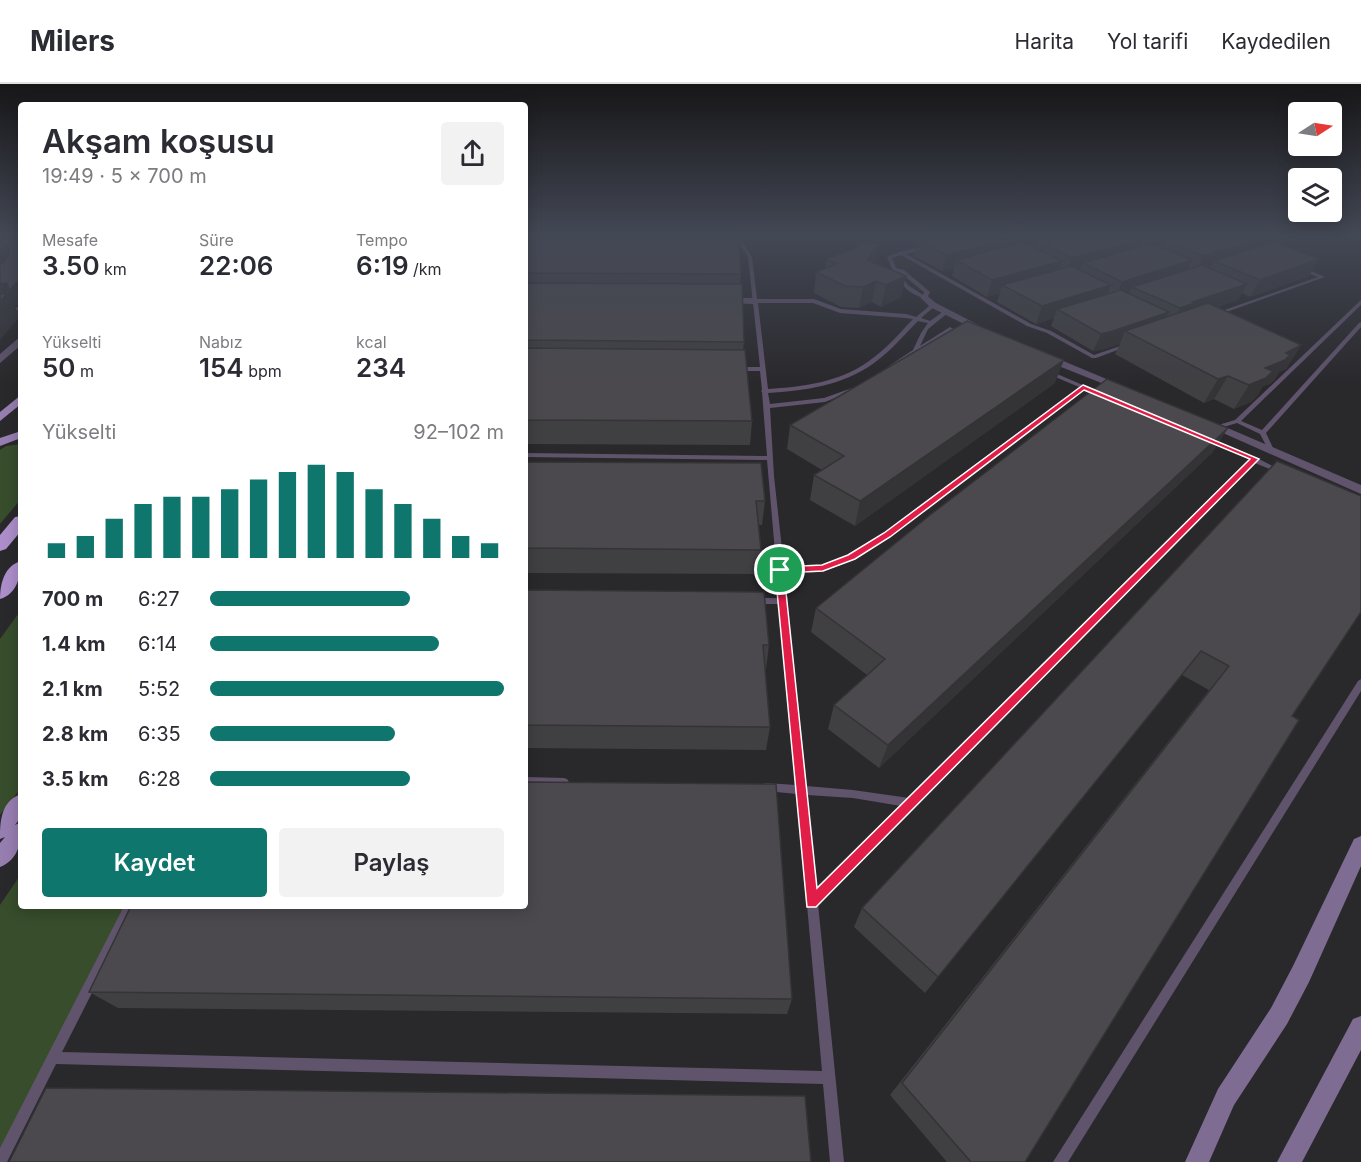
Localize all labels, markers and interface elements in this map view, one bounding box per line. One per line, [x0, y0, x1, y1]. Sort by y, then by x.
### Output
text: Milers [30, 24, 115, 58]
text: Harita [1015, 29, 1074, 54]
text: Yol tarifi [1107, 29, 1188, 54]
text: Kaydedilen [1221, 29, 1331, 54]
north arrow [1288, 102, 1342, 156]
map controls [1288, 102, 1342, 222]
text: Akşam koşusu [42, 121, 275, 161]
button: share [441, 122, 504, 185]
text: 19:49 · 5 × 700 m [42, 164, 207, 188]
button: layers [1288, 168, 1342, 222]
text: Mesafe [42, 230, 98, 250]
text: Süre [199, 230, 234, 250]
text: Tempo [356, 230, 408, 250]
text: 3.50 [42, 250, 100, 281]
text: 22:06 [199, 250, 273, 281]
text: 6:19 [356, 250, 409, 281]
text: km [100, 259, 127, 279]
text: /km [409, 259, 442, 279]
text: Yükselti [42, 332, 101, 352]
text: Nabız [199, 332, 243, 352]
text: kcal [356, 332, 387, 352]
text: 50 [42, 352, 76, 383]
text: 154 [199, 352, 244, 383]
text: 234 [356, 352, 406, 383]
text: m [76, 361, 94, 381]
text: bpm [244, 361, 282, 381]
text: Yükselti [42, 420, 116, 444]
text: 92–102 m [413, 420, 504, 444]
pin [754, 544, 805, 595]
icon: arrive [763, 553, 796, 586]
text: 700 m [42, 587, 103, 611]
text: 6:27 [138, 587, 180, 611]
text: 1.4 km [42, 632, 105, 656]
text: 6:14 [138, 632, 177, 656]
text: 2.1 km [42, 677, 103, 701]
text: 5:52 [138, 677, 180, 701]
text: 2.8 km [42, 722, 108, 746]
text: 6:35 [138, 722, 181, 746]
text: 3.5 km [42, 767, 108, 791]
text: 6:28 [138, 767, 181, 791]
button: Kaydet [42, 828, 267, 897]
button: Paylaş [279, 828, 504, 897]

